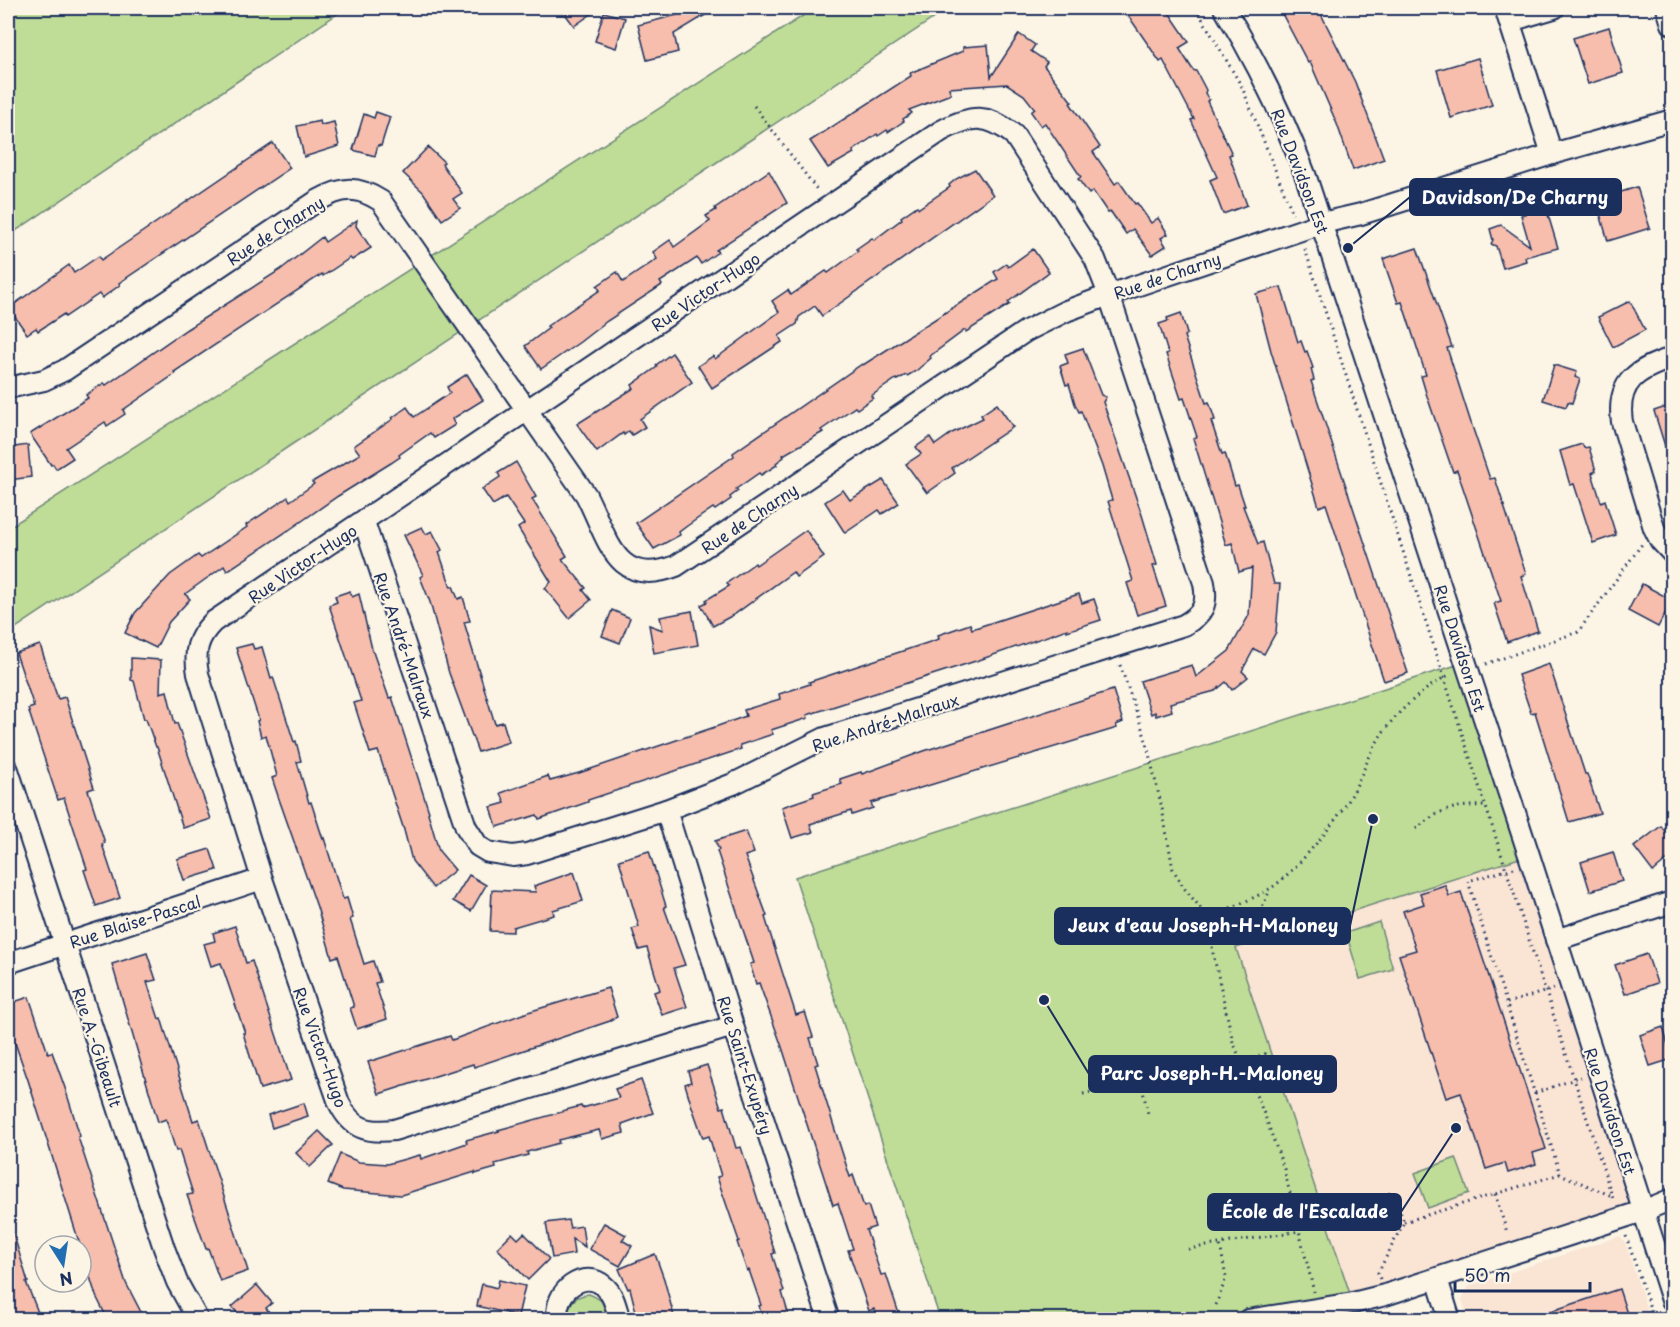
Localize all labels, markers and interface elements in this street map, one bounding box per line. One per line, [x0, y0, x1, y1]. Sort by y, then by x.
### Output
street label: Rue Davidson Est [1266, 105, 1336, 237]
callout: Davidson/De Charny [1410, 179, 1621, 215]
text: Davidson/De Charny [1422, 183, 1608, 210]
street label: Rue de Charny [222, 189, 328, 271]
street label: Rue de Charny [1110, 245, 1224, 305]
street label: Rue Victor-Hugo [646, 246, 764, 336]
street label: Rue de Charny [696, 477, 802, 559]
street label: Rue Victor-Hugo [243, 518, 361, 608]
street label: Rue André-Malraux [369, 569, 441, 721]
street label: Rue Davidson Est [1429, 581, 1493, 715]
street label: Rue André-Malraux [809, 687, 961, 757]
street label: Rue Blaise-Pascal [66, 888, 204, 954]
callout: Jeux d'eau Joseph-H-Maloney [1055, 908, 1350, 944]
text: Jeux d'eau Joseph-H-Maloney [1068, 911, 1338, 938]
street label: Rue Victor-Hugo [288, 983, 354, 1111]
street label: Rue A.-Gibeault [67, 984, 129, 1110]
street label: Rue Saint-Exupéry [712, 993, 780, 1137]
street label: Rue Davidson Est [1579, 1044, 1643, 1178]
callout: Parc Joseph-H.-Maloney [1089, 1056, 1336, 1092]
text: Parc Joseph-H.-Maloney [1100, 1059, 1324, 1086]
callout: École de l'Escalade [1208, 1194, 1401, 1230]
text: École de l'Escalade [1222, 1197, 1388, 1224]
north arrow [33, 1234, 93, 1294]
scale bar [1455, 1255, 1590, 1293]
text: 50 m [1464, 1261, 1511, 1288]
text: N [58, 1267, 75, 1293]

